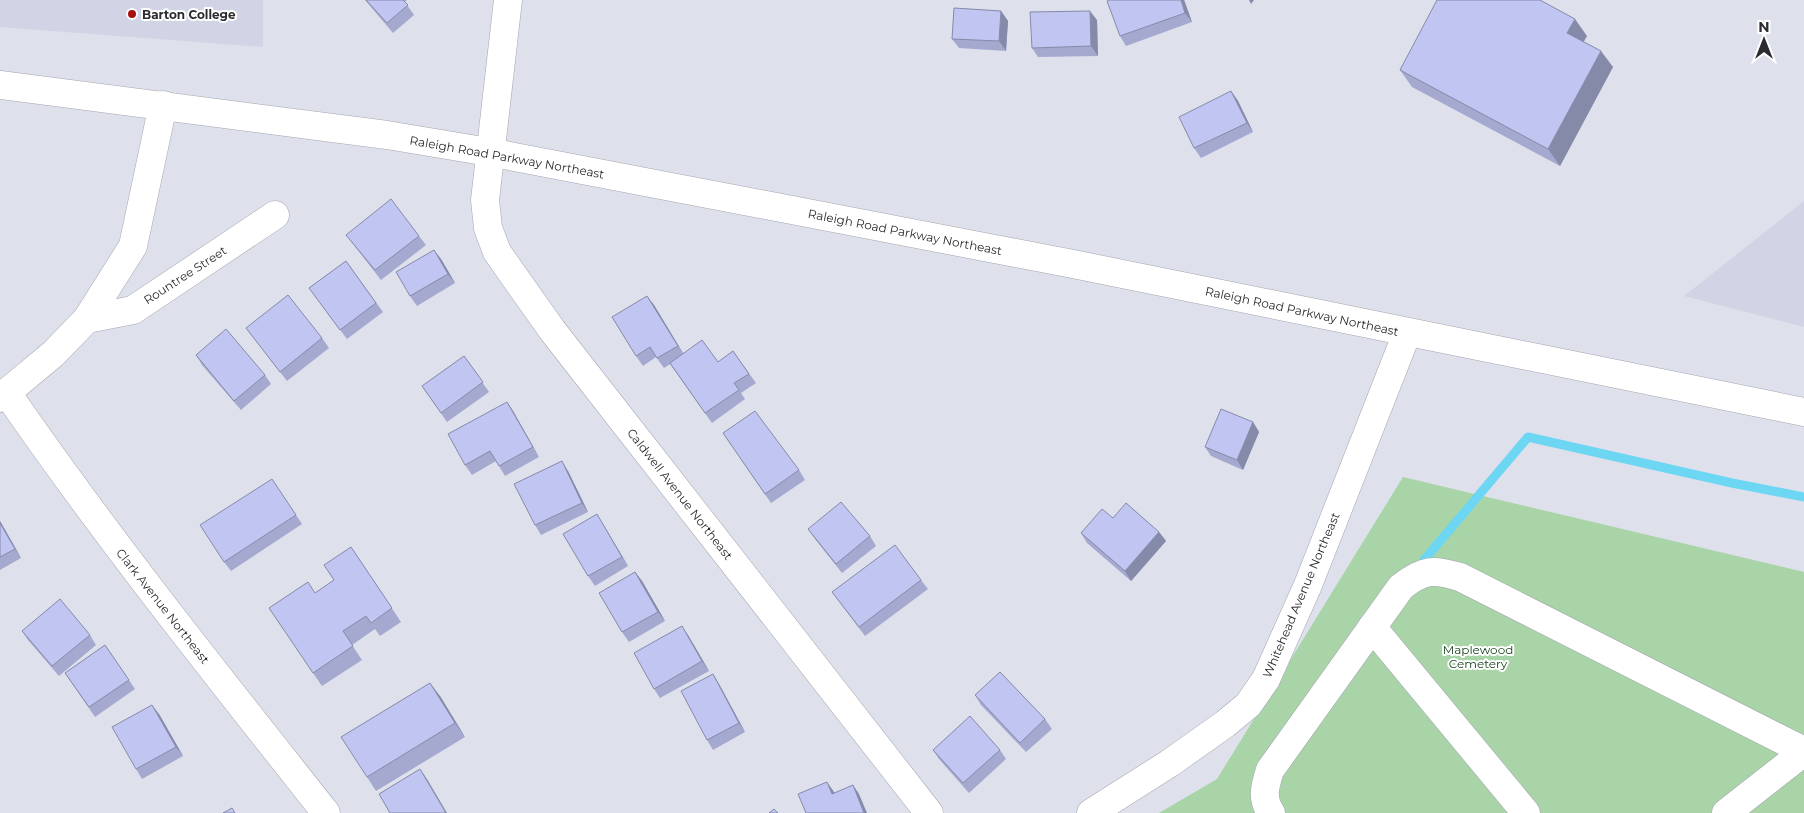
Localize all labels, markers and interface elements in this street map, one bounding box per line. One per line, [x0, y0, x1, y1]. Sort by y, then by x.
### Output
place label: Barton College [142, 7, 236, 22]
marker: Barton College [126, 8, 138, 20]
north arrow [1739, 15, 1789, 65]
text: N [1758, 18, 1770, 36]
street label: Raleigh Road Parkway Northeast [408, 132, 606, 182]
street label: Raleigh Road Parkway Northeast [807, 206, 1003, 258]
street label: Rountree Street [141, 243, 229, 307]
street label: Raleigh Road Parkway Northeast [1204, 283, 1400, 339]
street label: Caldwell Avenue Northeast [624, 425, 736, 563]
street label: Whitehead Avenue Northeast [1259, 510, 1343, 680]
street label: Clark Avenue Northeast [113, 545, 213, 667]
park label: Maplewood Cemetery [1443, 642, 1513, 671]

